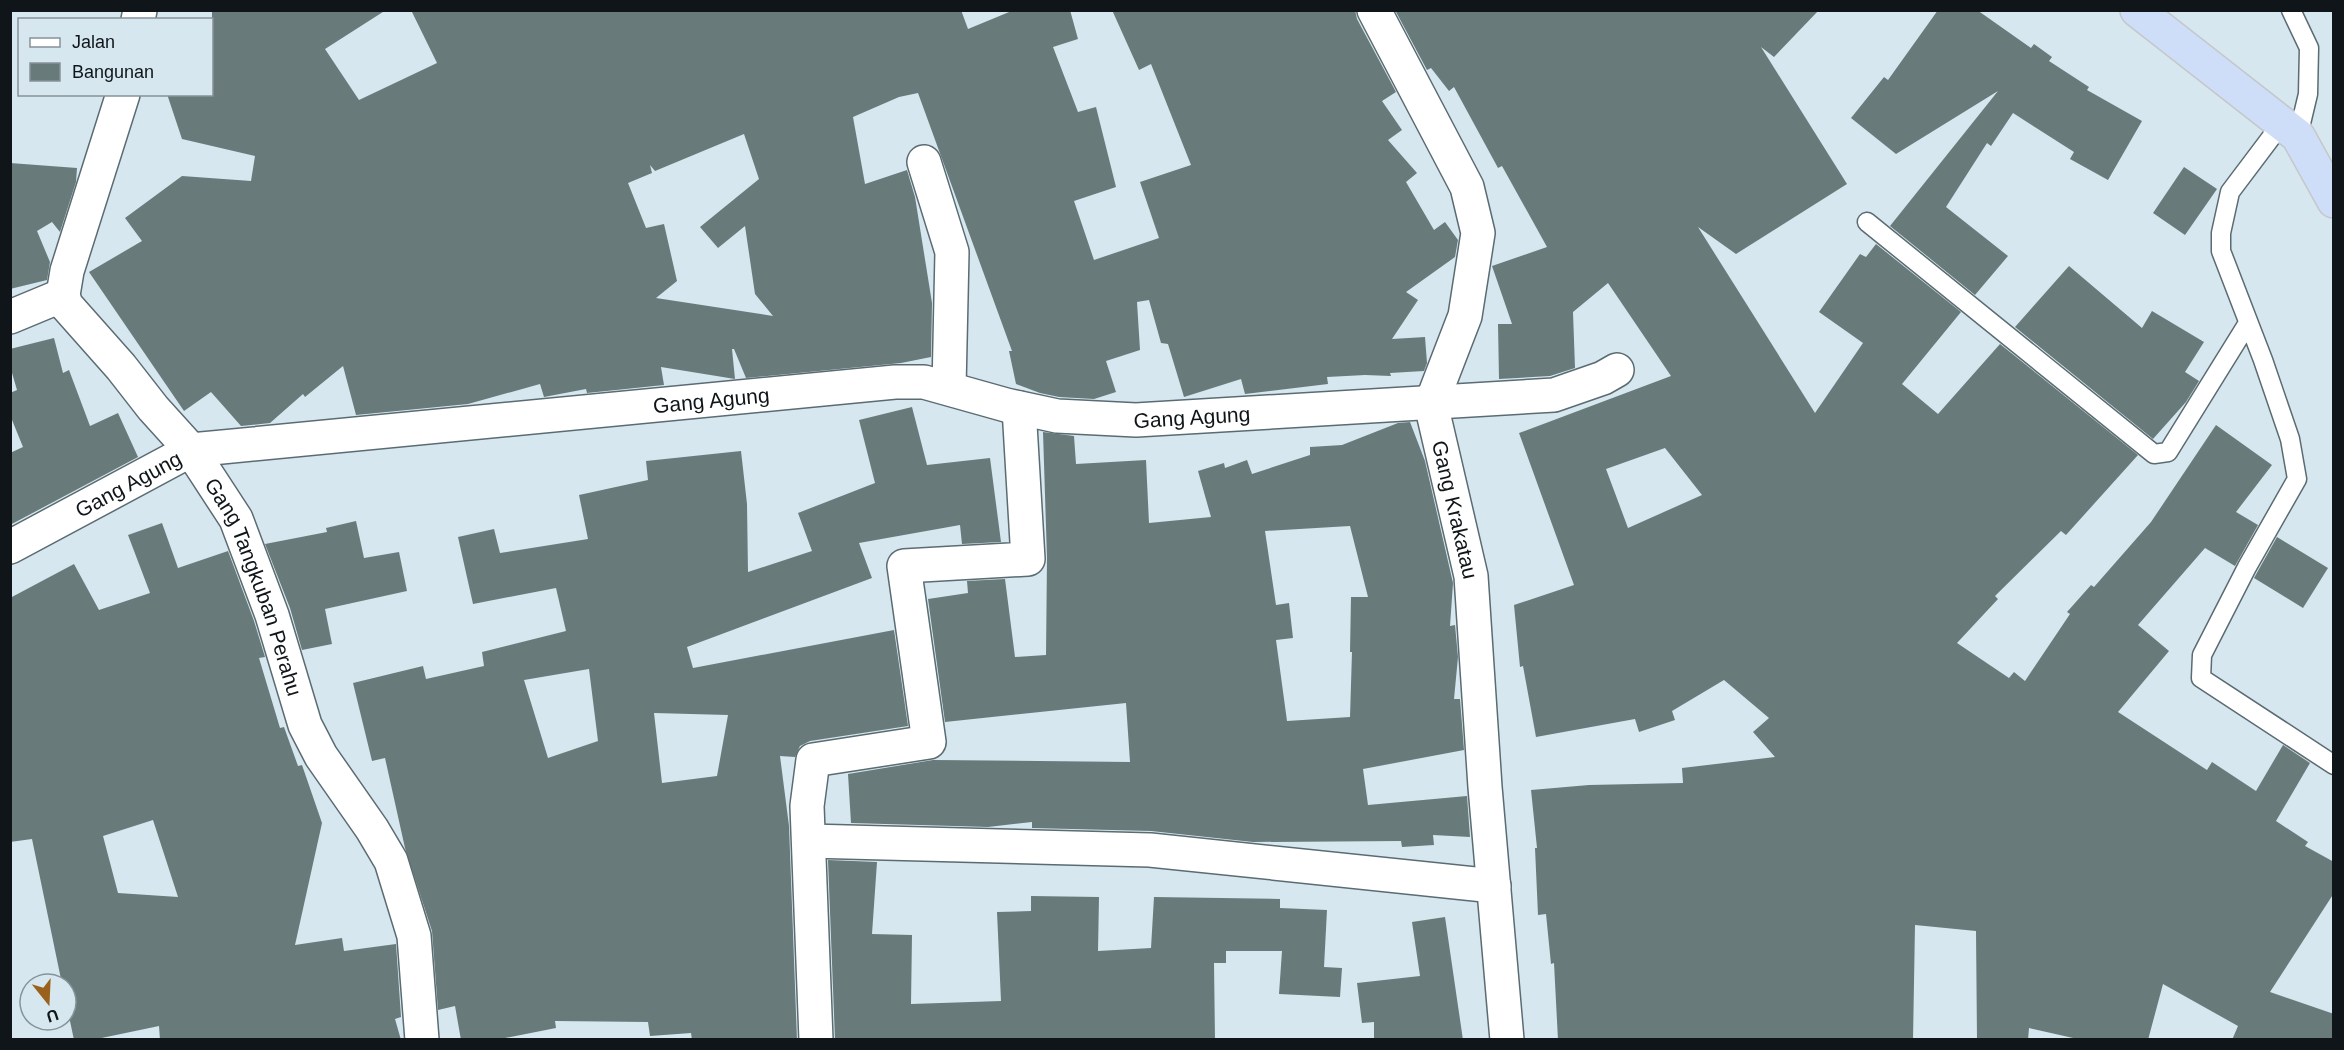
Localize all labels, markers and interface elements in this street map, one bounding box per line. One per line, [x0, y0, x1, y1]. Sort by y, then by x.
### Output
legend [18, 18, 213, 96]
text: Jalan [72, 32, 115, 52]
text: Bangunan [72, 62, 154, 82]
street label: Gang Agung [652, 383, 770, 417]
street label: Gang Agung [1133, 402, 1251, 432]
street label: Gang Krakatau [1428, 438, 1483, 581]
street label: Gang Agung [71, 446, 185, 521]
street label: Gang Tangkuban Perahu [201, 473, 307, 699]
north arrow [18, 972, 78, 1032]
text: U [44, 1006, 61, 1026]

